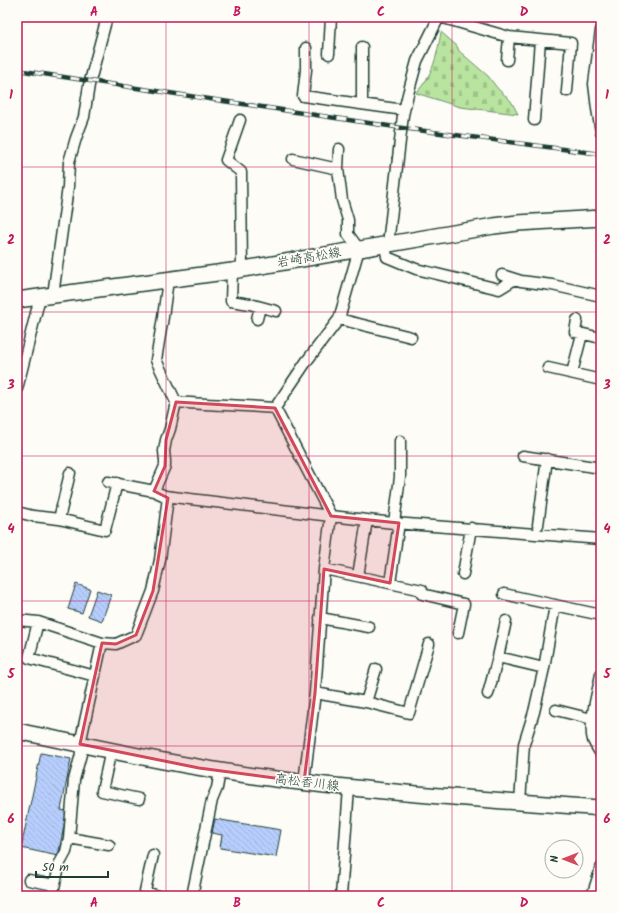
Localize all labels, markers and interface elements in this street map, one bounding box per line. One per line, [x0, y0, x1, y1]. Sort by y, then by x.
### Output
text: A [90, 2, 98, 23]
text: B [233, 2, 241, 23]
text: C [377, 2, 385, 23]
text: D [520, 2, 529, 23]
text: 1 [9, 85, 13, 106]
text: 1 [605, 85, 609, 106]
text: 2 [7, 230, 15, 251]
text: 2 [603, 230, 611, 251]
street label: 岩崎高松線 [275, 242, 344, 274]
text: 3 [6, 375, 15, 396]
text: 3 [602, 375, 611, 396]
text: 4 [7, 519, 15, 540]
text: 4 [603, 519, 611, 540]
text: 5 [7, 664, 16, 685]
text: 5 [603, 664, 612, 685]
street label: 高松香川線 [273, 769, 342, 798]
text: 6 [7, 809, 15, 830]
text: 6 [603, 809, 611, 830]
north arrow [544, 839, 584, 879]
scale bar [36, 853, 108, 879]
text: N [546, 855, 564, 862]
text: 50 m [42, 858, 69, 877]
text: A [90, 893, 98, 913]
text: B [233, 893, 241, 913]
text: C [377, 893, 385, 913]
text: D [520, 893, 529, 913]

